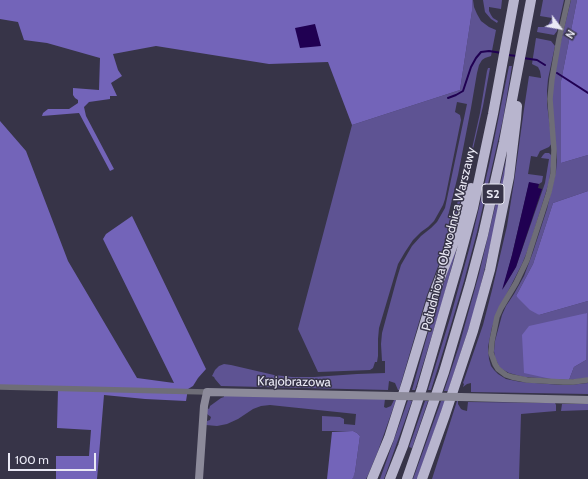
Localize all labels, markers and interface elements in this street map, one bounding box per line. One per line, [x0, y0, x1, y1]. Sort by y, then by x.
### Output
north arrow [540, 8, 580, 48]
text: N [562, 27, 578, 41]
street label: Południowa Obwodnica Warszawy [419, 146, 479, 332]
road number: S2 [482, 184, 504, 204]
street label: Krajobrazowa [257, 374, 331, 390]
scale bar [10, 445, 98, 471]
text: 100 m [15, 452, 49, 467]

